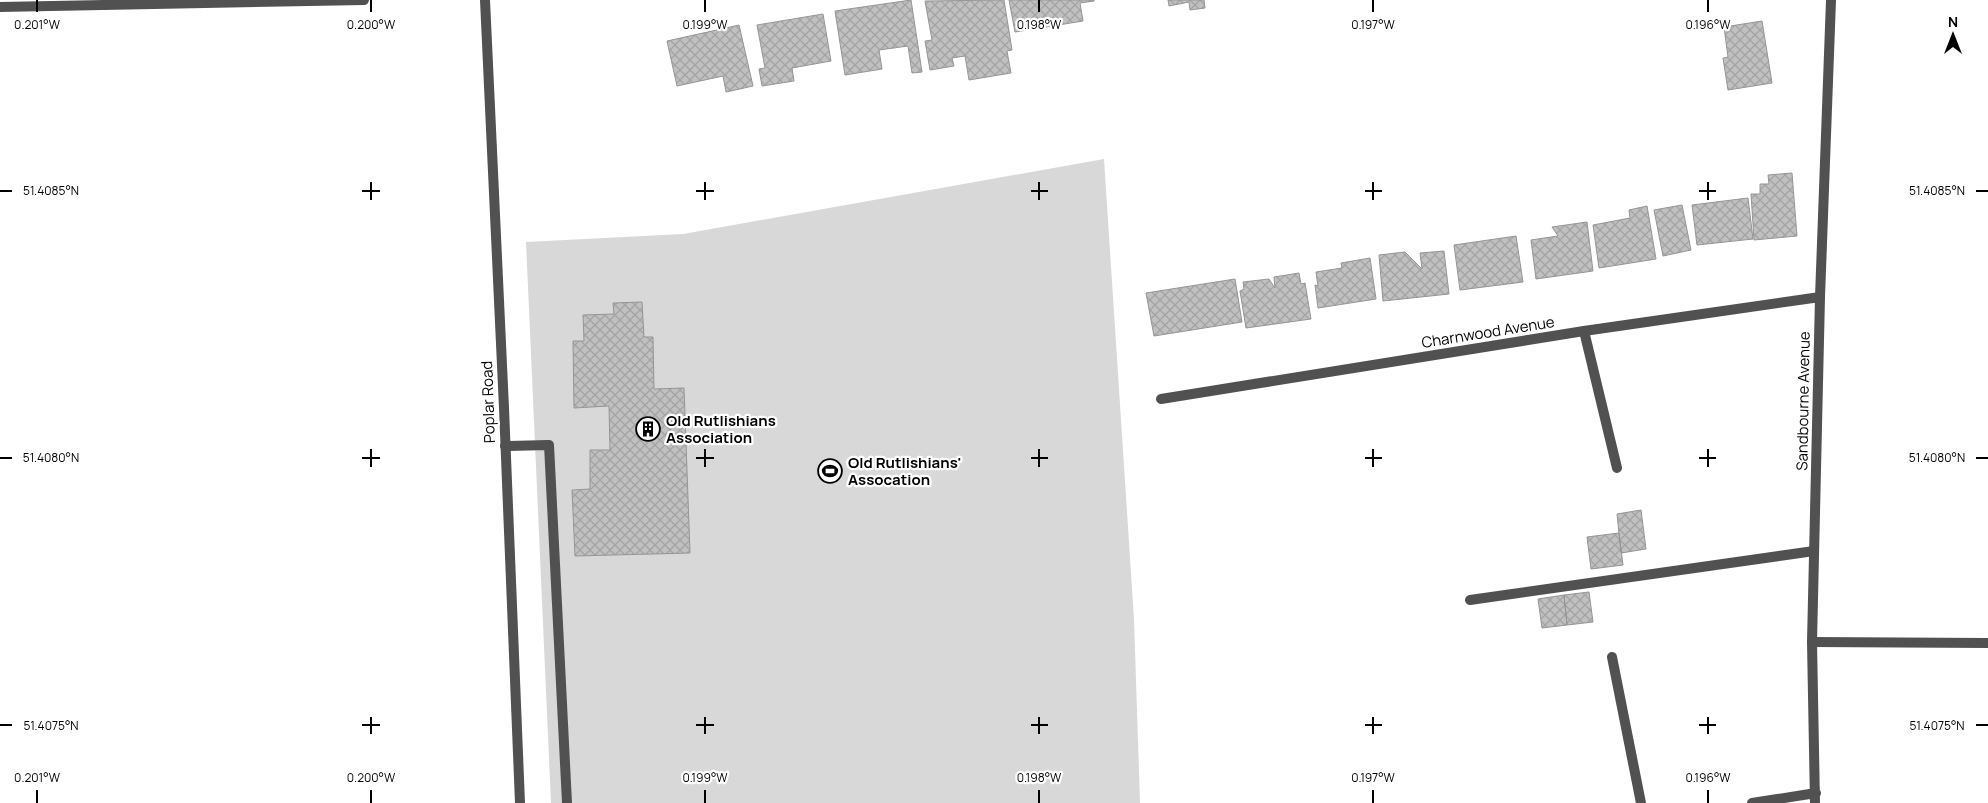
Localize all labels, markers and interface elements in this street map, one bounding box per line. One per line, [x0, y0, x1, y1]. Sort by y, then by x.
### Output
north arrow [1928, 10, 1978, 60]
text: N [1948, 12, 1958, 31]
text: 0.201°W [14, 16, 61, 33]
text: 0.200°W [347, 16, 396, 33]
text: 0.199°W [682, 16, 728, 33]
text: 0.198°W [1017, 16, 1062, 33]
text: 0.197°W [1351, 16, 1396, 33]
text: 0.196°W [1685, 16, 1731, 33]
text: 51.4085°N [23, 182, 79, 199]
text: 51.4085°N [1909, 182, 1965, 199]
street label: Charnwood Avenue [1420, 311, 1556, 353]
street label: Sandbourne Avenue [1791, 331, 1815, 471]
street label: Poplar Road [476, 360, 500, 444]
place label: Old Rutlishians Association [666, 410, 776, 448]
building icon: Old Rutlishians Association [635, 416, 661, 442]
text: 51.4080°N [23, 449, 79, 466]
text: 51.4080°N [1909, 449, 1965, 466]
place label: Old Rutlishians' Assocation [848, 452, 961, 490]
sports icon: Old Rutlishians' Assocation [817, 458, 843, 484]
text: 51.4075°N [23, 717, 79, 734]
text: 51.4075°N [1909, 717, 1965, 734]
text: 0.201°W [14, 769, 61, 786]
text: 0.200°W [347, 769, 396, 786]
text: 0.199°W [682, 769, 728, 786]
text: 0.198°W [1017, 769, 1062, 786]
text: 0.197°W [1351, 769, 1396, 786]
text: 0.196°W [1685, 769, 1731, 786]

